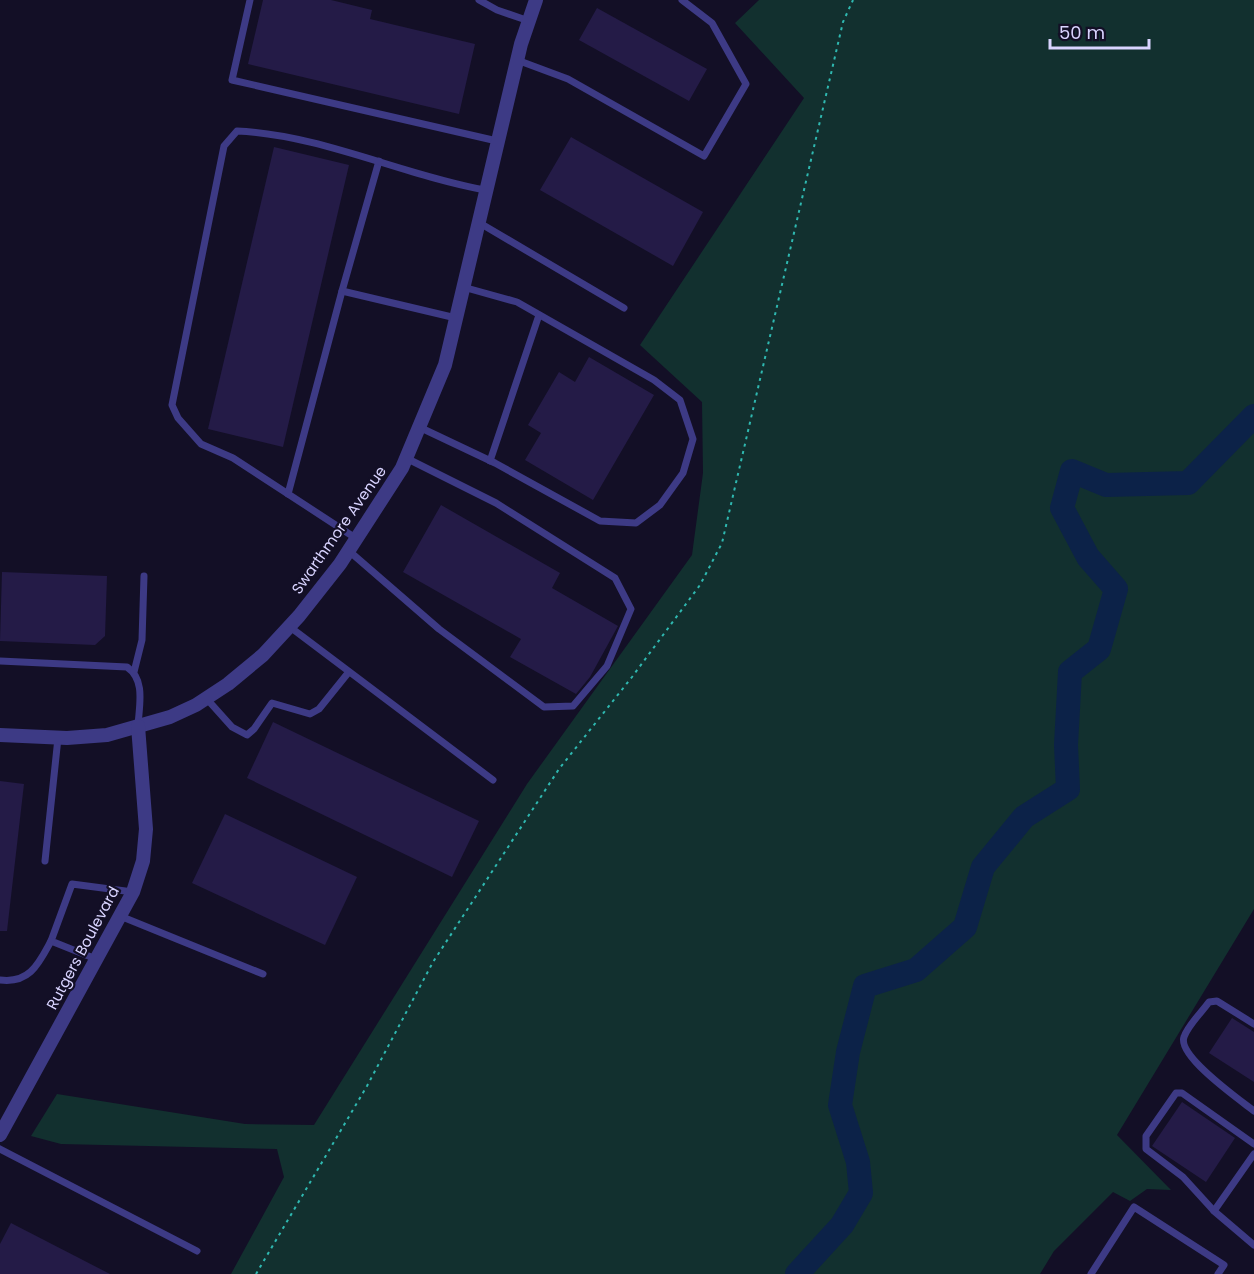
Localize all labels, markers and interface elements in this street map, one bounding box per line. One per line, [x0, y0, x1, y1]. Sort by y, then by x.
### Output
scale bar [1050, 12, 1149, 50]
text: 50 m [1059, 20, 1105, 45]
street label: Swarthmore Avenue [286, 461, 391, 598]
street label: Rutgers Boulevard [41, 882, 124, 1013]

